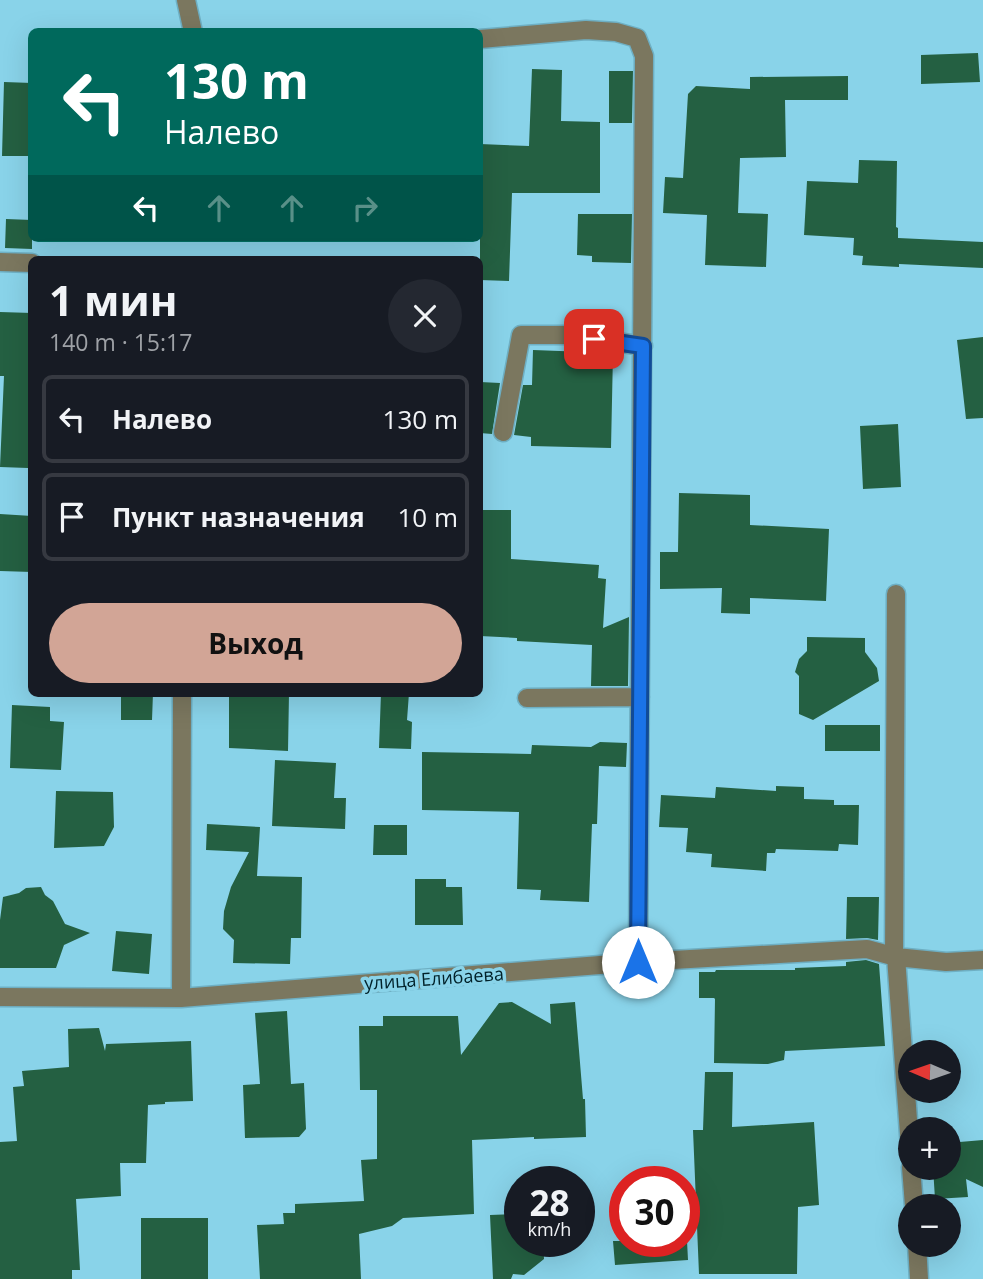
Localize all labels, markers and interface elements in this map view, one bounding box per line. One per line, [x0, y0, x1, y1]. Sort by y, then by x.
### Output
text: 130 m [164, 47, 309, 113]
icon: left [49, 56, 140, 147]
text: Налево [164, 110, 279, 153]
icon: left [127, 189, 165, 227]
icon: ahead [200, 189, 238, 227]
icon: ahead [273, 189, 311, 227]
icon: right [346, 189, 384, 227]
text: 1 мин [49, 271, 177, 328]
button: close [388, 279, 462, 353]
pin [564, 309, 624, 369]
icon: arrive [575, 320, 613, 358]
text: 140 m · 15:17 [49, 326, 192, 358]
icon: left [53, 400, 91, 438]
text: Налево [112, 401, 212, 437]
text: 130 m [383, 401, 458, 437]
icon: arrive [53, 498, 91, 536]
text: Пункт назначения [112, 499, 365, 535]
text: 10 m [397, 499, 458, 535]
button: Выход [49, 603, 462, 683]
position arrow [601, 925, 675, 999]
street label: улица Елибаева [364, 961, 504, 995]
north arrow [898, 1040, 961, 1102]
map controls [898, 1040, 961, 1257]
button: + [898, 1117, 961, 1180]
speed limit sign: 30 [609, 1166, 700, 1257]
text: 28 [529, 1179, 570, 1226]
button: − [898, 1194, 961, 1257]
text: km/h [528, 1217, 571, 1241]

